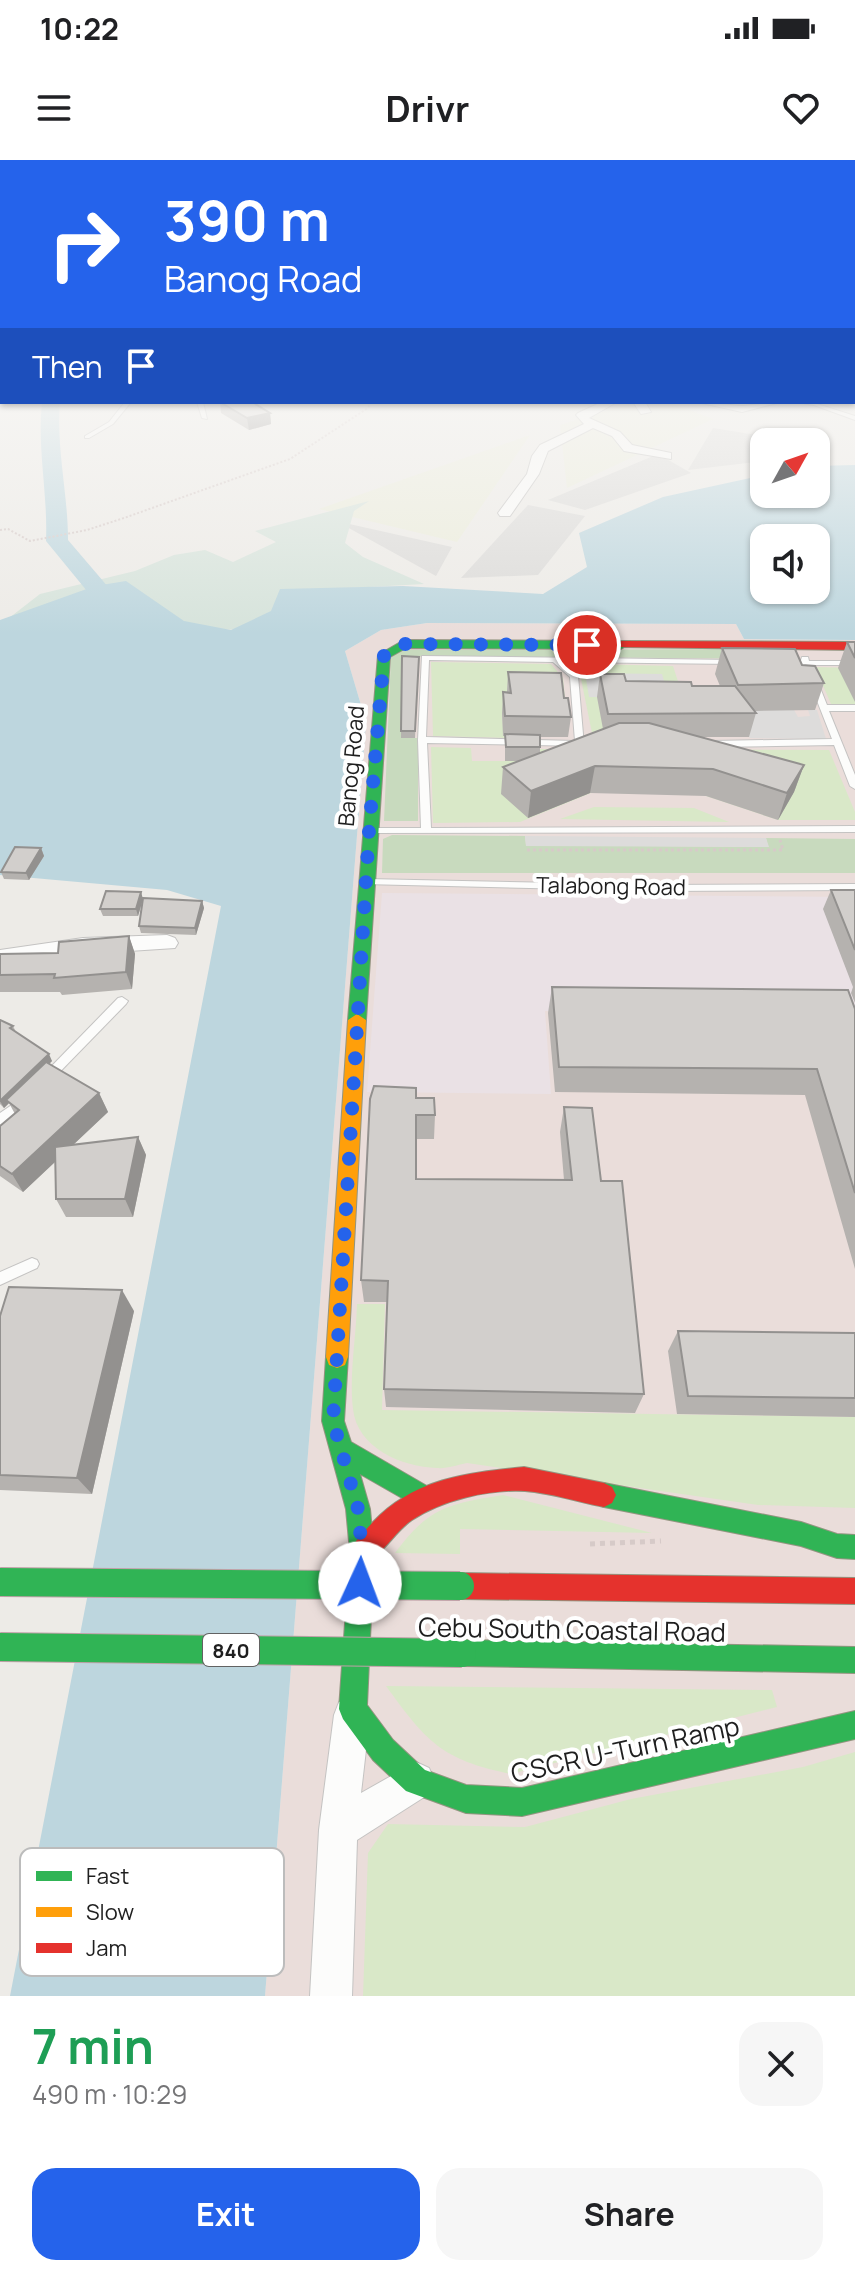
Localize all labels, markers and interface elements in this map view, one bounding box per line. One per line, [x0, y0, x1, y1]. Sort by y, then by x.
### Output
text: 10:22 [40, 8, 119, 49]
text: Drivr [386, 84, 469, 133]
icon: menu [32, 86, 76, 130]
icon: heart [779, 86, 823, 130]
text: 390 m [164, 181, 330, 258]
icon: right [32, 192, 136, 296]
text: Banog Road [164, 254, 362, 303]
icon: arrive [119, 344, 163, 388]
text: Then [32, 346, 103, 387]
north arrow [750, 428, 830, 508]
map controls [750, 428, 830, 604]
button: sound [750, 524, 830, 604]
pin [553, 611, 621, 679]
icon: arrive [565, 623, 609, 667]
street label: Banog Road [331, 704, 371, 828]
street label: Talabong Road [536, 870, 686, 902]
position arrow [318, 1541, 402, 1625]
street label: Cebu South Coastal Road [418, 1608, 726, 1650]
road number: 840 [203, 1634, 259, 1666]
street label: CSCR U-Turn Ramp [507, 1707, 743, 1791]
legend [20, 1848, 284, 1976]
text: Fast [86, 1861, 129, 1891]
text: Slow [86, 1897, 134, 1927]
text: Jam [86, 1933, 127, 1963]
text: 7 min [32, 2013, 154, 2078]
button: close [739, 2022, 823, 2106]
text: 490 m · 10:29 [32, 2076, 187, 2112]
button: Exit [32, 2168, 420, 2260]
button: Share [436, 2168, 823, 2260]

